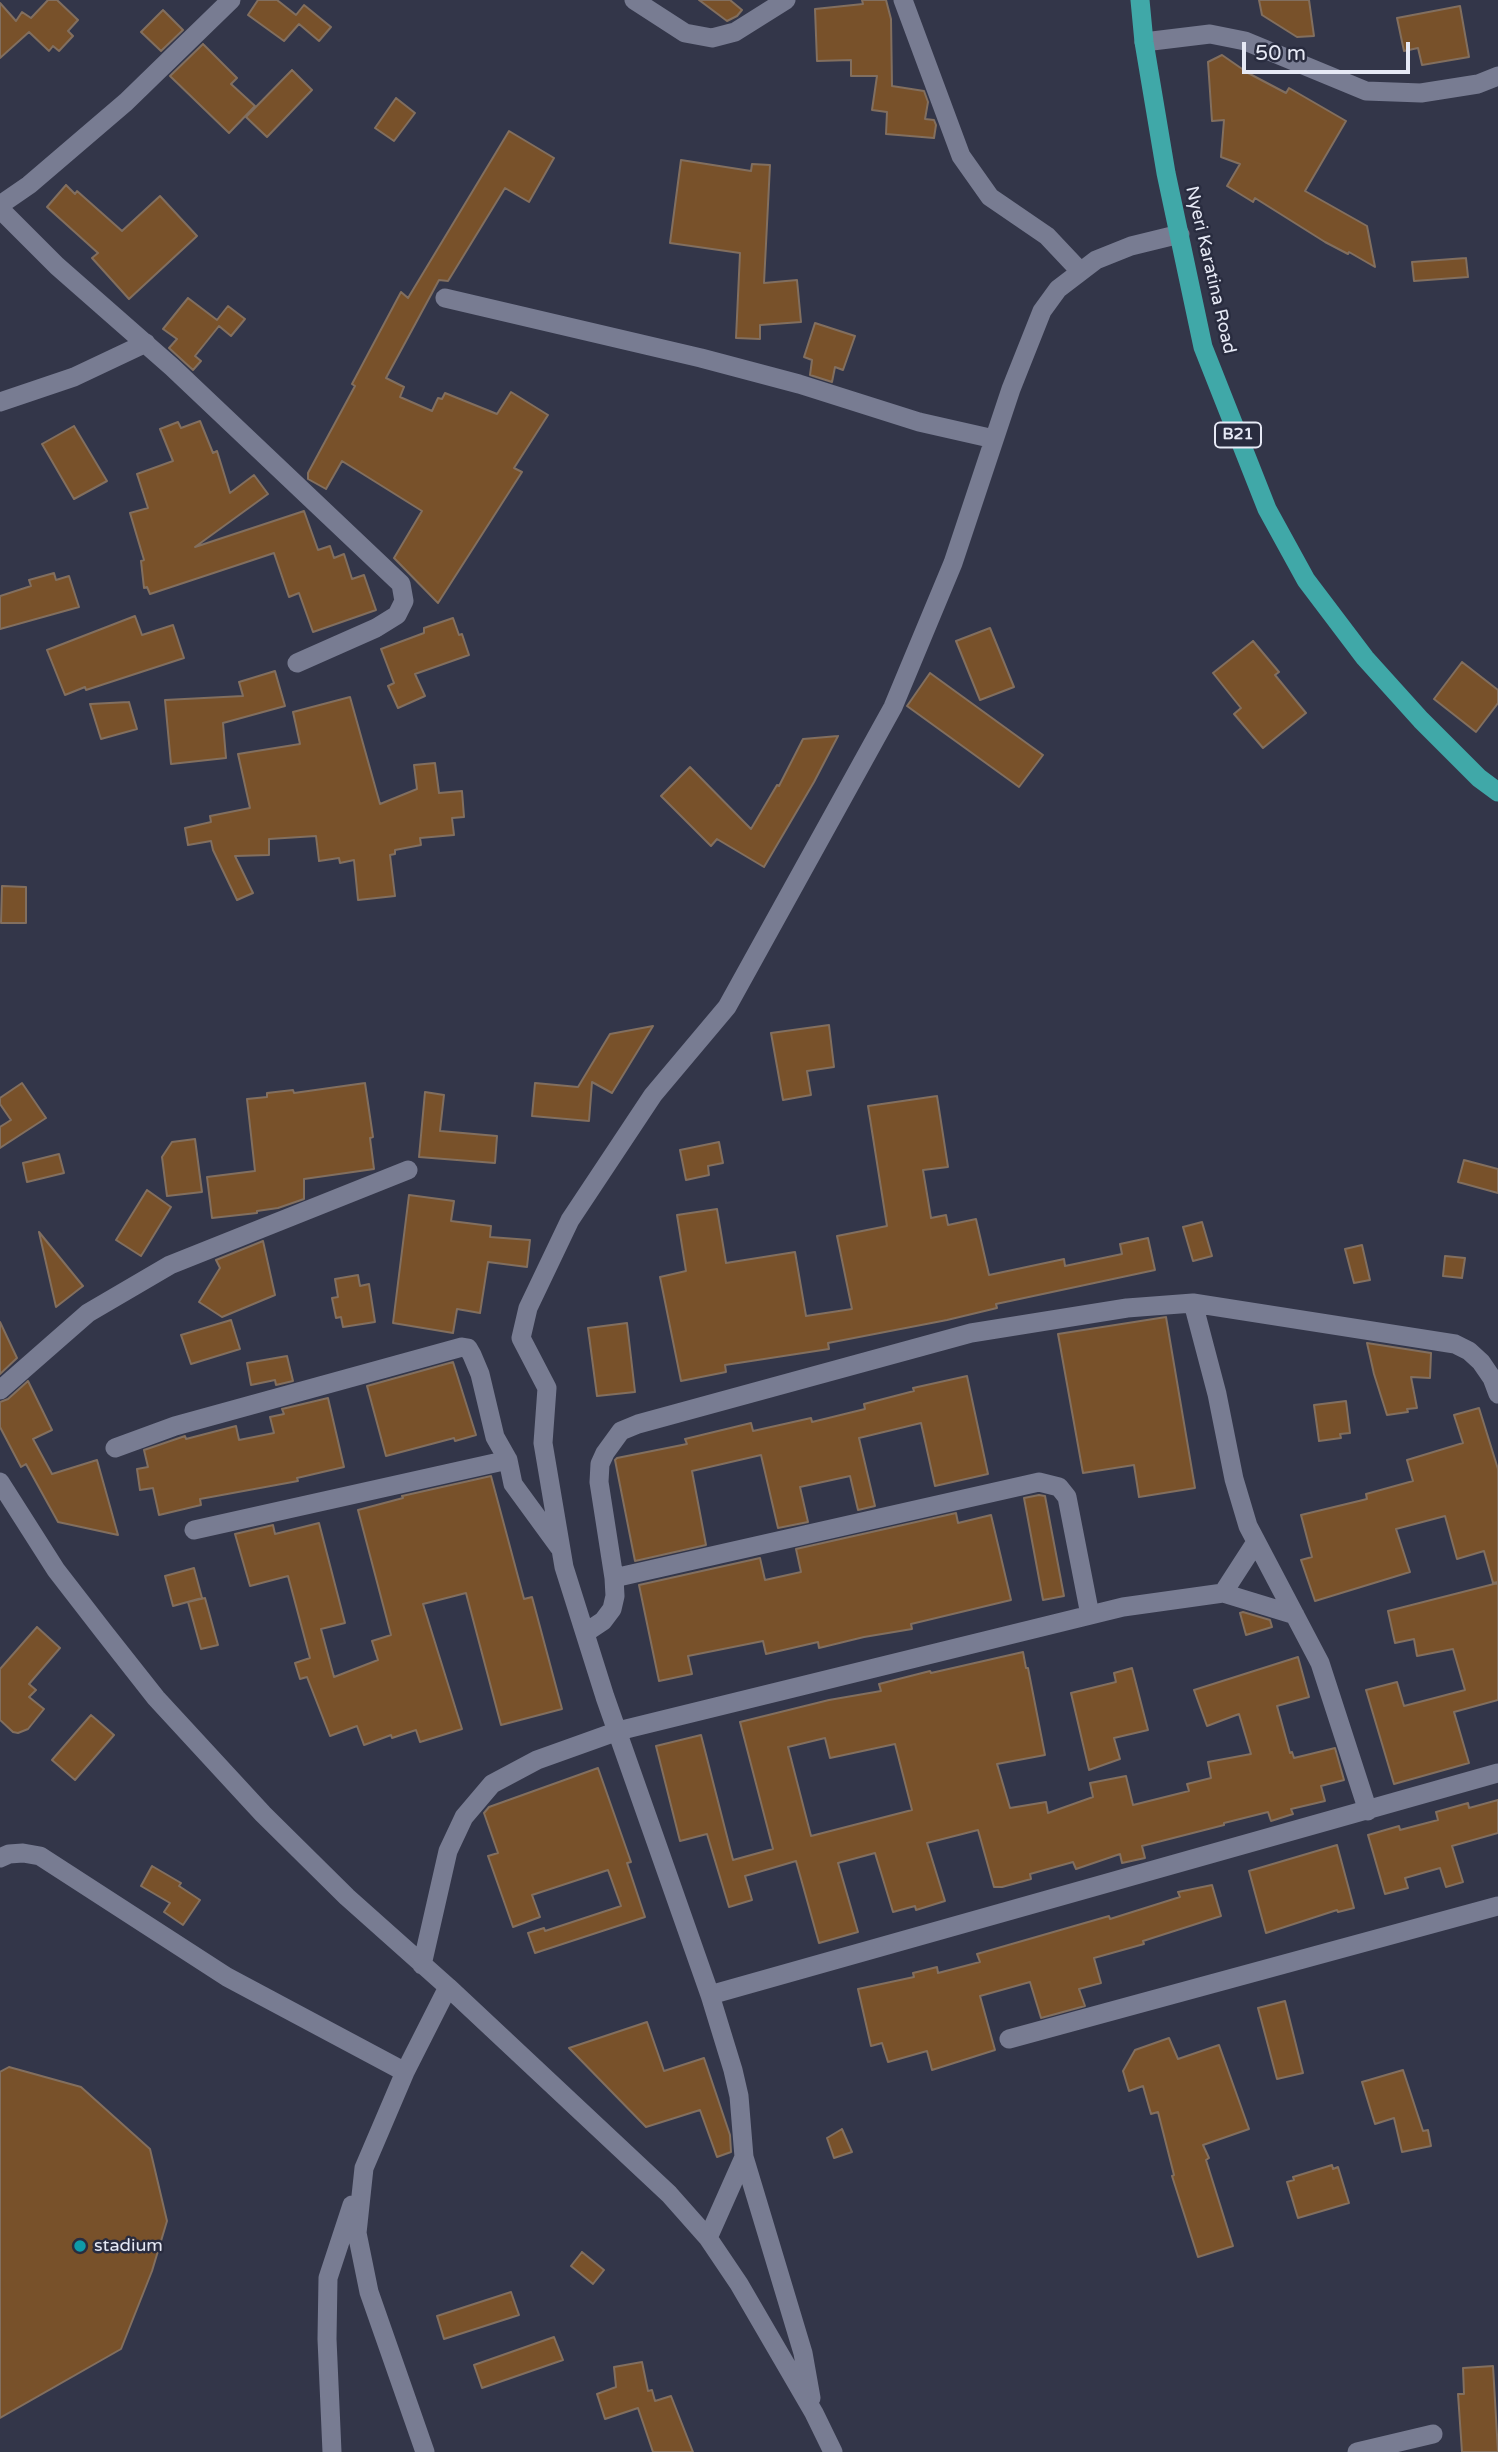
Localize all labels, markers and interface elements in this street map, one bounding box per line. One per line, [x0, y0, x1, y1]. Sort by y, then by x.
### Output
scale bar [1246, 28, 1414, 72]
text: 50 m [1255, 41, 1306, 66]
street label: Nyeri Karatina Road [1180, 184, 1240, 356]
road number: B21 [1215, 422, 1261, 448]
place label: stadium [94, 2235, 163, 2257]
marker: stadium [72, 2238, 88, 2254]

